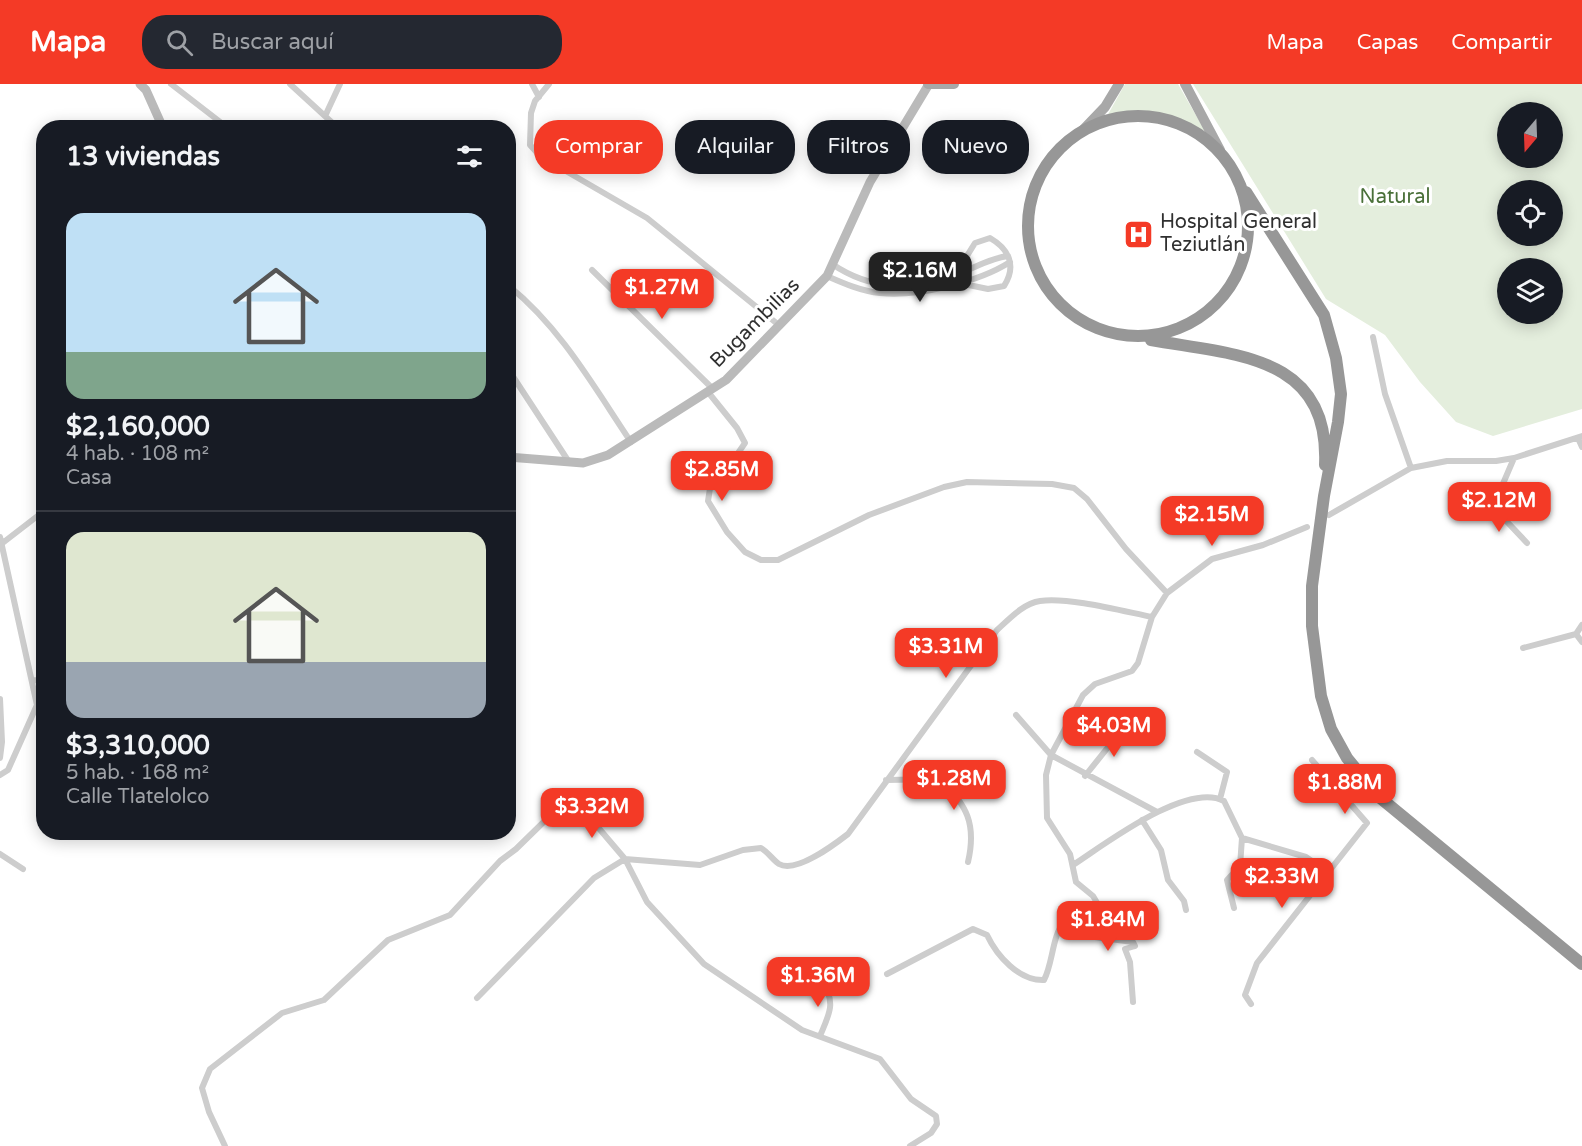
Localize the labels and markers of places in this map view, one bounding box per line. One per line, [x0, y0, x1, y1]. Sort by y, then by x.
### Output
place label: Hospital General Teziutlán [1160, 210, 1317, 257]
hospital icon: Hospital General Teziutlán [1123, 218, 1155, 250]
pin: $2.16M [871, 252, 969, 303]
pin: $1.27M [613, 269, 711, 320]
pin: $2.85M [673, 451, 771, 502]
pin: $2.12M [1450, 482, 1548, 533]
pin: $2.15M [1163, 496, 1261, 547]
pin: $3.31M [897, 628, 995, 679]
pin: $4.03M [1065, 707, 1163, 758]
pin: $1.28M [905, 760, 1003, 811]
pin: $1.88M [1296, 764, 1394, 815]
pin: $3.32M [543, 788, 641, 839]
pin: $2.33M [1233, 858, 1331, 909]
pin: $1.84M [1059, 901, 1157, 952]
pin: $1.36M [769, 957, 867, 1008]

